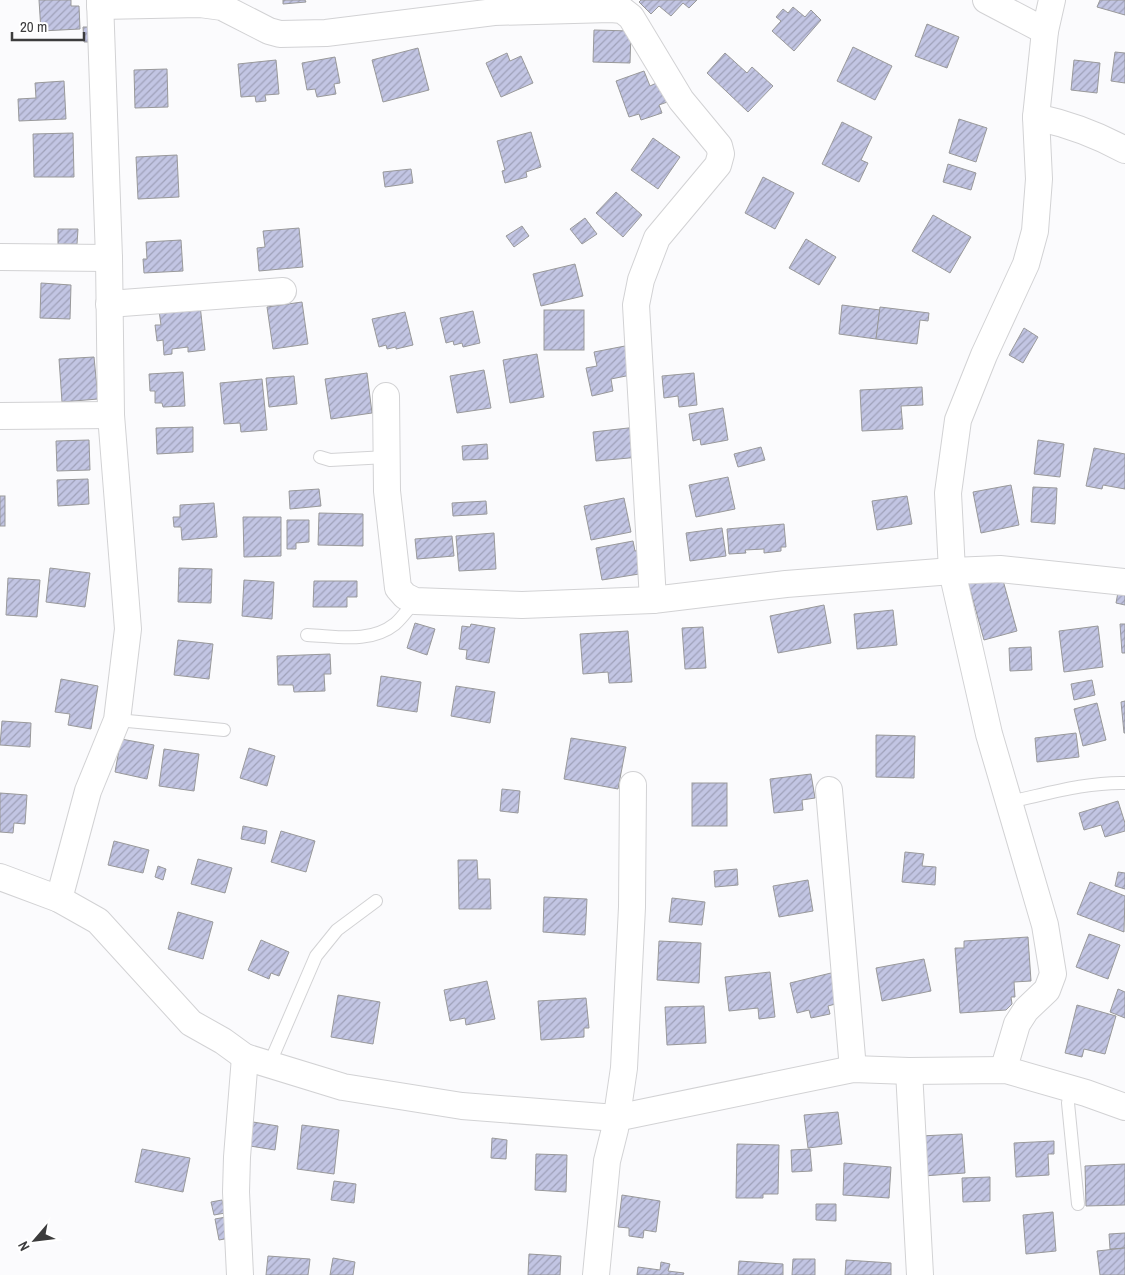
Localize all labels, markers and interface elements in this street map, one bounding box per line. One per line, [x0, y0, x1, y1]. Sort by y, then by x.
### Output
scale bar [12, 10, 85, 42]
text: 20 m [20, 16, 47, 37]
north arrow [10, 1215, 60, 1265]
text: N [14, 1238, 33, 1254]

